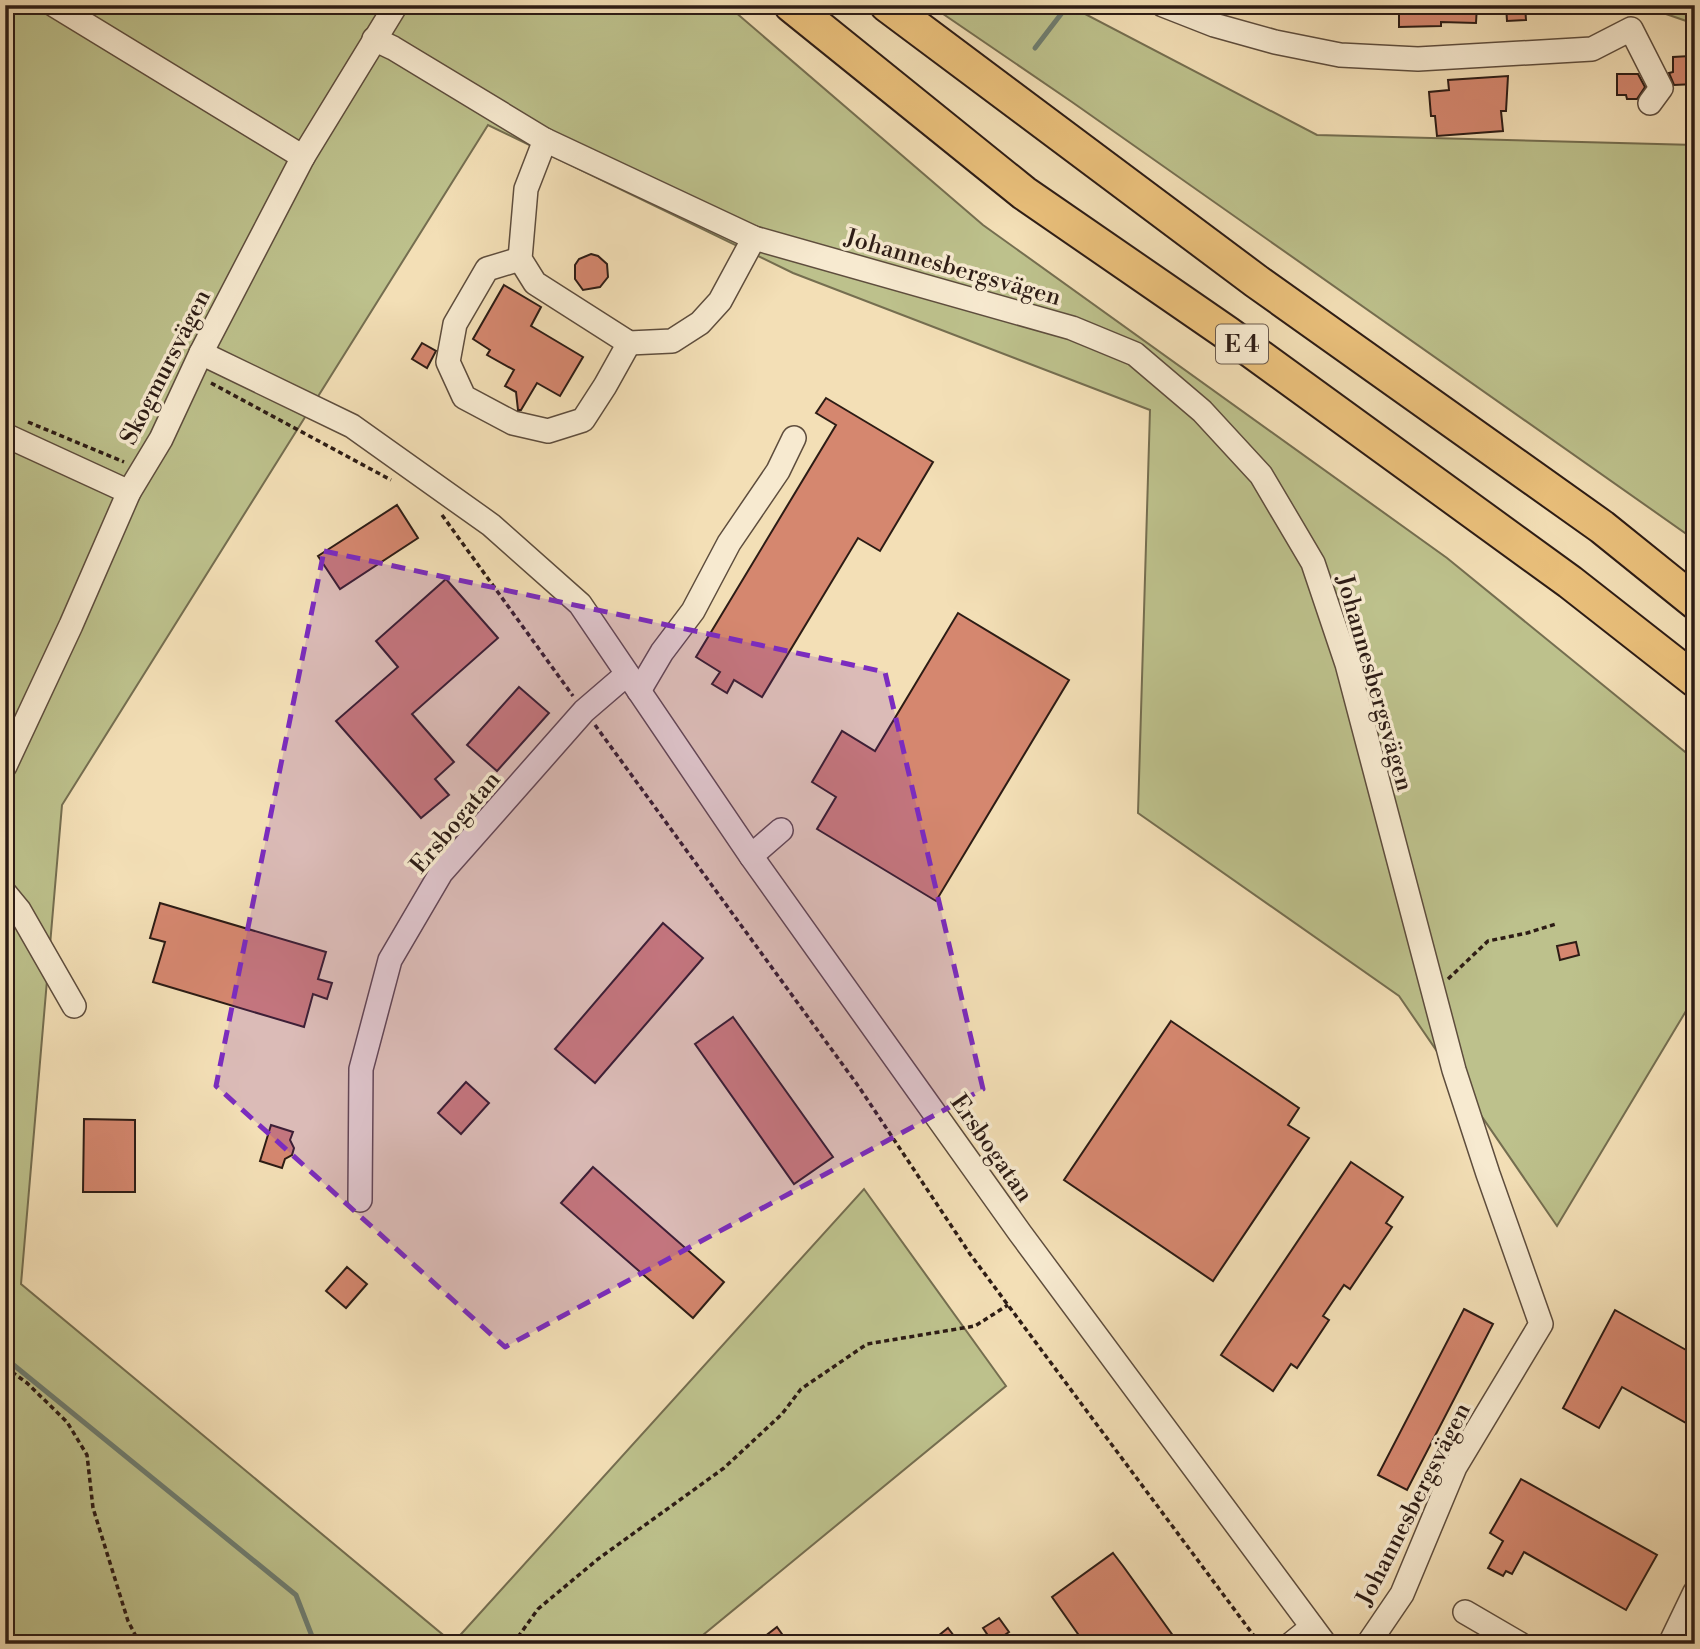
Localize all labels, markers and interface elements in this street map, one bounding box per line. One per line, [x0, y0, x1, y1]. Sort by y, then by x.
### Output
street label: Johannesbergsvägen [840, 222, 1064, 313]
street label: Skogmursvägen [114, 285, 218, 450]
road number: E 4 [1216, 324, 1268, 364]
street label: Johannesbergsvägen [1329, 571, 1419, 795]
street label: Ersbogatan [404, 765, 507, 880]
street label: Ersbogatan [943, 1089, 1039, 1208]
street label: Johannesbergsvägen [1349, 1398, 1478, 1612]

